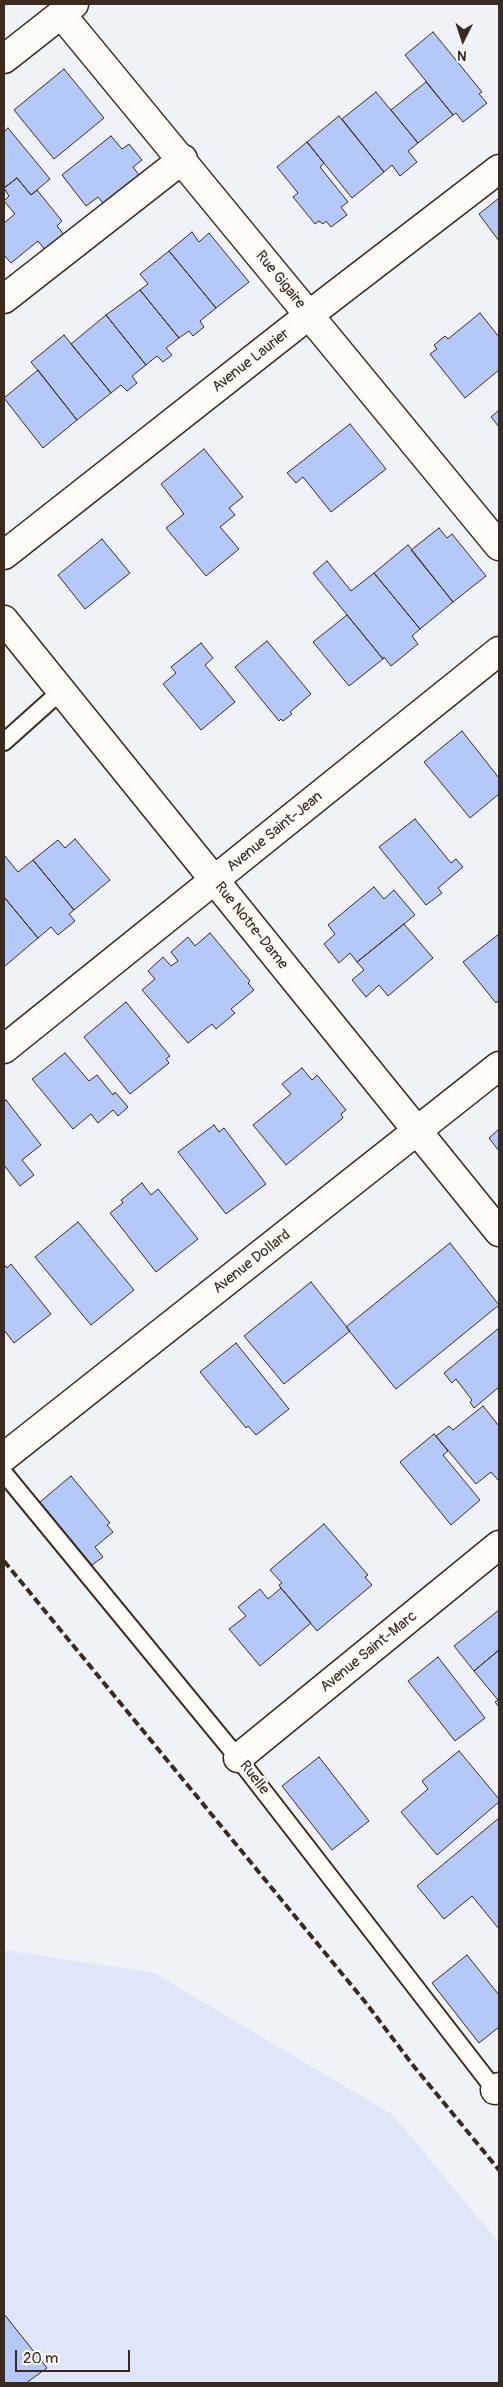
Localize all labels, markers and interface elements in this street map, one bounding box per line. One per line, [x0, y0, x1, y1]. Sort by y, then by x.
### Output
north arrow [438, 15, 488, 65]
text: N [457, 47, 467, 64]
street label: Rue Gigaire [251, 247, 309, 313]
street label: Avenue Laurier [209, 325, 293, 397]
street label: Avenue Saint-Jean [223, 788, 327, 876]
street label: Rue Notre-Dame [210, 879, 292, 973]
street label: Avenue Dollard [210, 1226, 294, 1298]
street label: Avenue Saint-Marc [317, 1608, 421, 1696]
street label: Ruelle [235, 1757, 273, 1799]
scale bar [18, 2340, 132, 2372]
text: 20 m [23, 2349, 58, 2368]

